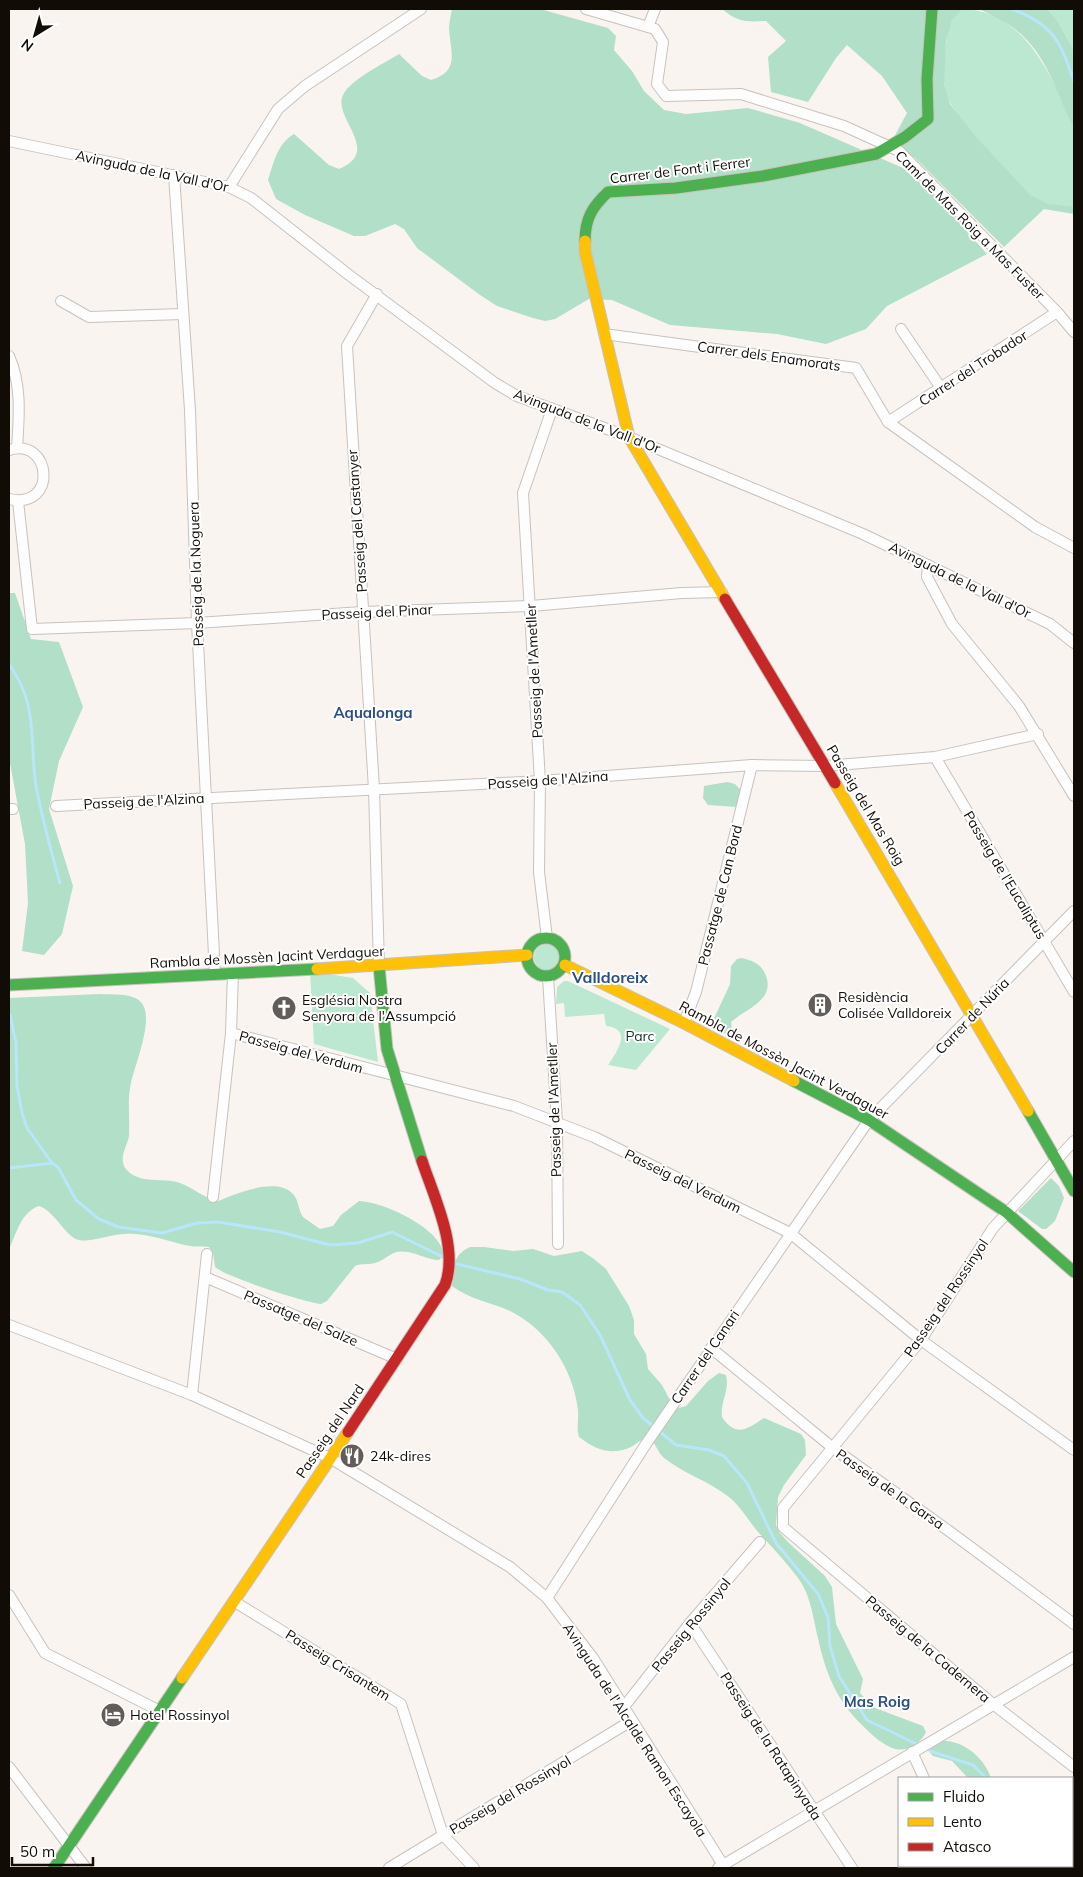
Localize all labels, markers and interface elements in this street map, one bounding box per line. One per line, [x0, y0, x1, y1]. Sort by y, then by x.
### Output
north arrow [10, 10, 60, 60]
text: N [18, 35, 37, 56]
street label: Avinguda de la Vall d'Or [74, 146, 231, 196]
street label: Camí de Mas Roig a Mas Fuster [892, 147, 1049, 304]
street label: Carrer de Font i Ferrer [609, 152, 752, 188]
street label: Carrer del Trobador [915, 326, 1031, 410]
street label: Carrer dels Enamorats [696, 337, 842, 375]
street label: Avinguda de la Vall d'Or [511, 385, 664, 458]
street label: Passeig del Castanyer [343, 448, 371, 593]
street label: Passeig de la Noguera [184, 501, 208, 647]
street label: Avinguda de la Vall d'Or [886, 538, 1035, 623]
street label: Passeig del Pinar [321, 600, 434, 624]
street label: Passeig de l'Ametller [521, 602, 547, 739]
district label: Aqualonga [333, 703, 413, 722]
street label: Passeig del Mas Roig [823, 741, 909, 869]
street label: Passeig de l'Alzina [487, 767, 609, 793]
street label: Passeig de l'Alzina [83, 789, 205, 813]
street label: Passeig de l'Eucaliptus [960, 807, 1051, 943]
street label: Passatge de Can Bord [694, 823, 746, 967]
street label: Rambla de Mossèn Jacint Verdaguer [149, 942, 386, 972]
district label: Valldoreix [571, 967, 648, 987]
street label: Carrer de Núria [931, 974, 1013, 1058]
place label: Residència Colisée Valldoreix [838, 988, 952, 1022]
place label: Església Nostra Senyora de l'Assumpció [302, 991, 456, 1025]
building icon: Residència Colisée Valldoreix [807, 992, 833, 1018]
church icon: Església Nostra Senyora de l'Assumpció [271, 995, 297, 1021]
street label: Rambla de Mossèn Jacint Verdaguer [676, 997, 893, 1123]
street label: Passeig del Verdum [237, 1027, 365, 1077]
park label: Parc [625, 1027, 655, 1045]
street label: Passeig de l'Ametller [543, 1041, 565, 1178]
street label: Passeig del Verdum [622, 1145, 744, 1217]
street label: Passeig del Rossinyol [900, 1235, 992, 1361]
street label: Passatge del Salze [241, 1286, 361, 1350]
street label: Carrer del Canari [667, 1306, 743, 1408]
street label: Passeig del Nard [292, 1381, 368, 1481]
restaurant icon: 24k-dires [339, 1443, 365, 1469]
street label: Passeig de la Garsa [832, 1445, 948, 1533]
place label: 24k-dires [370, 1447, 431, 1465]
street label: Passeig Rossinyol [648, 1574, 734, 1676]
street label: Passeig de la Cadernera [862, 1592, 994, 1706]
street label: Avinguda de l'Alcalde Ramon Escayola [559, 1620, 711, 1840]
street label: Passeig Crisantem [282, 1625, 394, 1705]
street label: Passeig de la Ratapinyada [716, 1669, 826, 1823]
district label: Mas Roig [844, 1692, 910, 1711]
hotel icon: Hotel Rossinyol [100, 1702, 126, 1728]
place label: Hotel Rossinyol [130, 1706, 230, 1724]
street label: Passeig del Rossinyol [446, 1752, 574, 1838]
legend [898, 1777, 1073, 1867]
text: Fluido [943, 1787, 985, 1806]
text: Lento [943, 1812, 982, 1831]
scale bar [12, 1834, 94, 1866]
text: Atasco [943, 1837, 991, 1856]
text: 50 m [20, 1842, 55, 1861]

